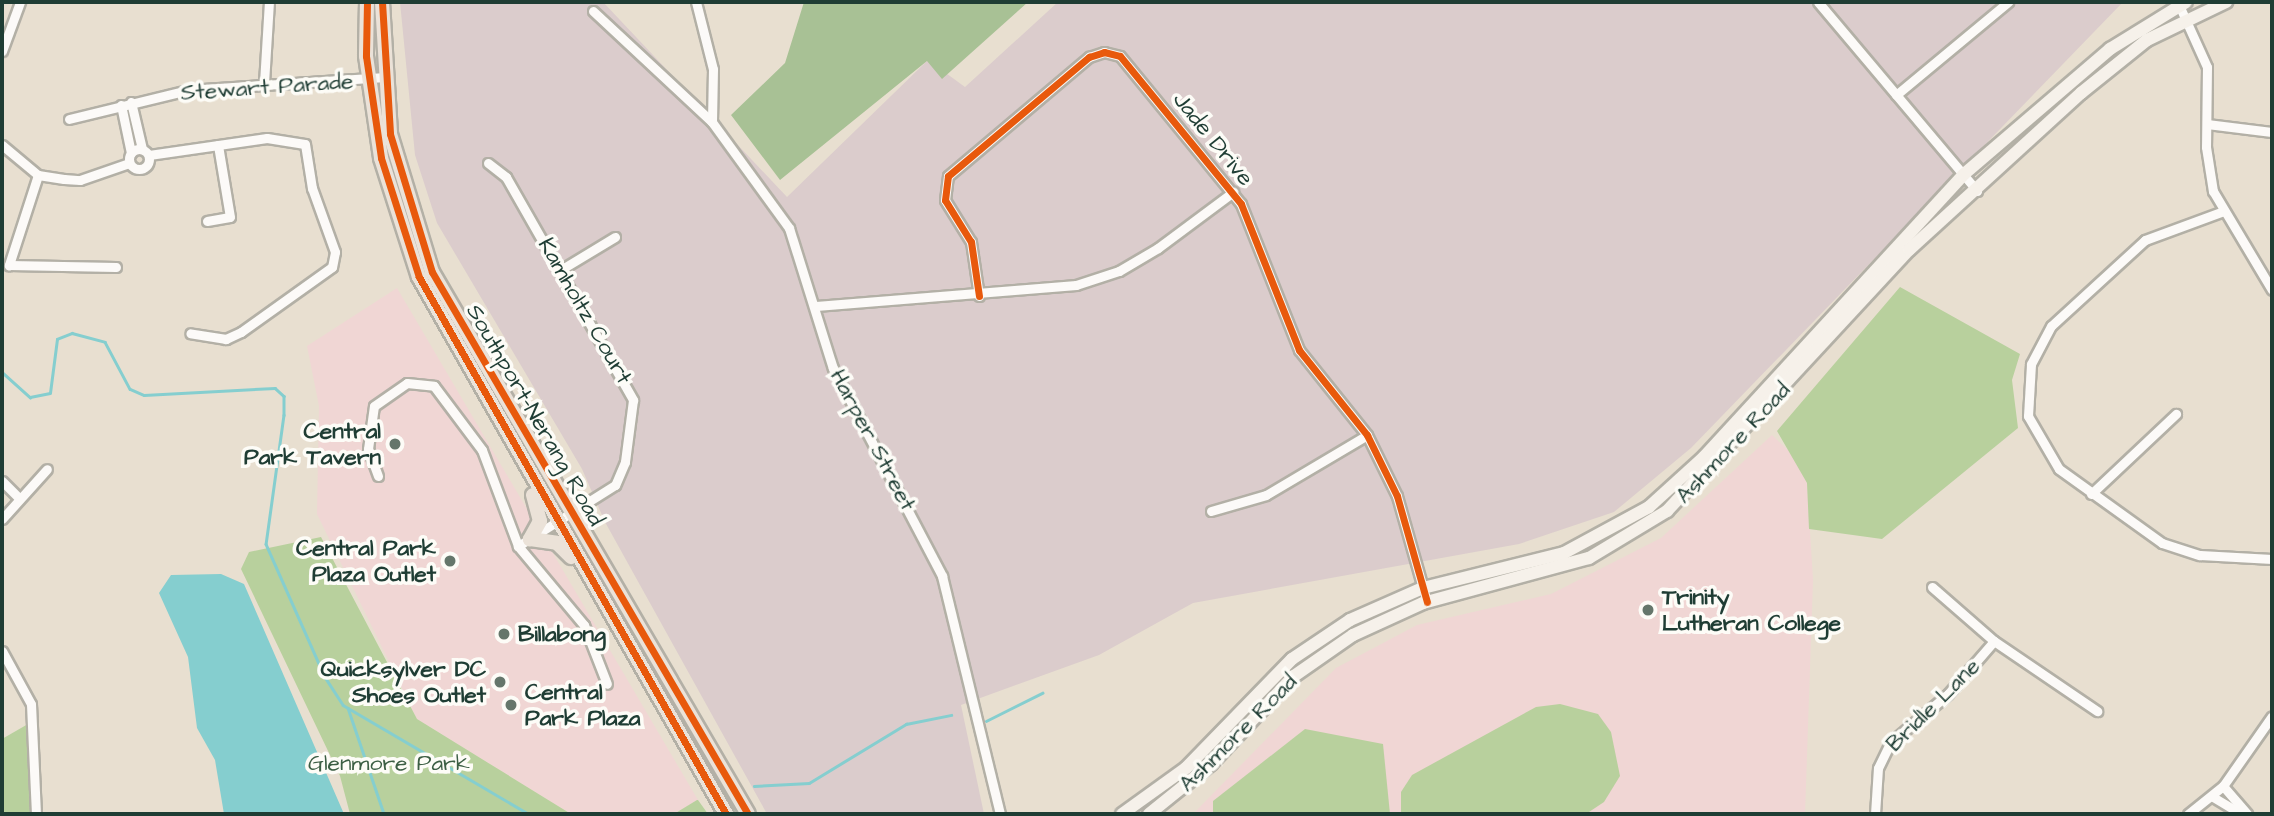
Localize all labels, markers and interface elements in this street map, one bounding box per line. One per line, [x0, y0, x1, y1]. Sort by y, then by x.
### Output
street label: Stewart Parade [180, 67, 354, 107]
street label: Jade Drive [1167, 86, 1259, 192]
street label: Kamholtz Court [532, 233, 638, 389]
street label: Southport-Nerang Road [460, 299, 610, 531]
street label: Harper Street [824, 364, 922, 516]
street label: Ashmore Road [1670, 377, 1796, 509]
place label: Central Park Tavern [244, 417, 381, 471]
marker: Central Park Tavern [387, 436, 403, 452]
place label: Central Park Plaza Outlet [296, 534, 436, 588]
marker: Central Park Plaza Outlet [442, 553, 458, 569]
place label: Trinity Lutheran College [1662, 583, 1841, 637]
marker: Trinity Lutheran College [1640, 602, 1656, 618]
place label: Billabong [518, 620, 606, 648]
marker: Billabong [496, 626, 512, 642]
street label: Bridle Lane [1880, 652, 1986, 758]
place label: Quicksylver DC Shoes Outlet [321, 655, 486, 709]
street label: Ashmore Road [1173, 668, 1303, 798]
marker: Quicksylver DC Shoes Outlet [492, 674, 508, 690]
place label: Central Park Plaza [525, 678, 640, 732]
marker: Central Park Plaza [503, 697, 519, 713]
park label: Glenmore Park [308, 749, 470, 777]

